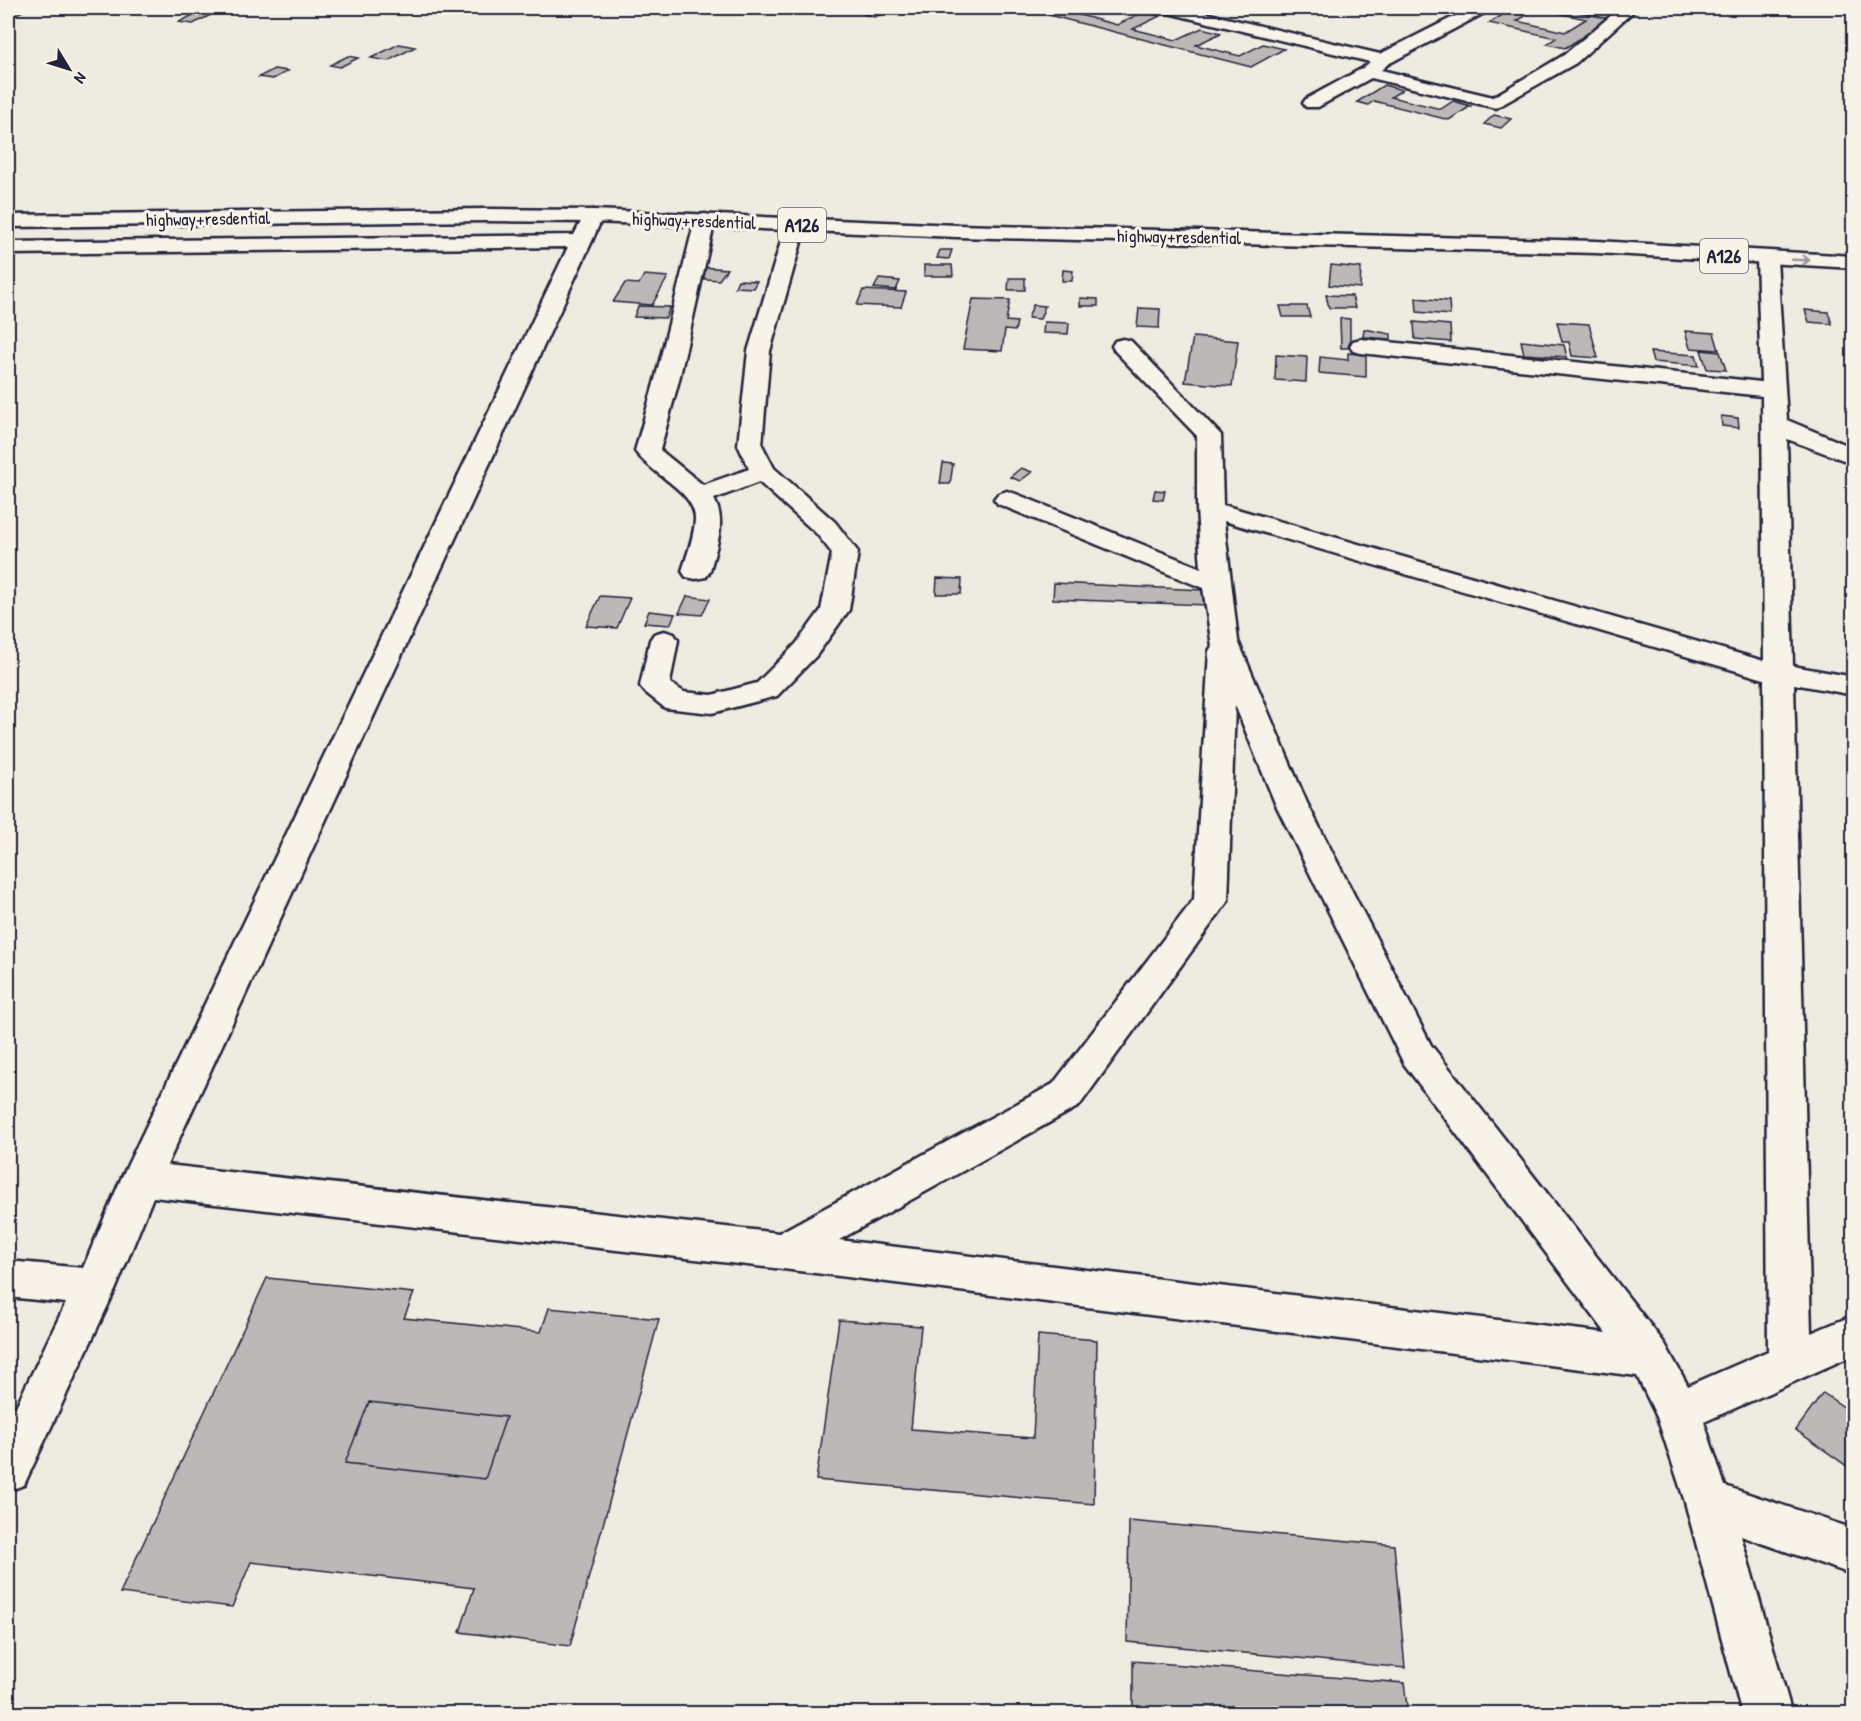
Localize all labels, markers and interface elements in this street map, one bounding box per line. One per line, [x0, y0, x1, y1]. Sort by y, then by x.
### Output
north arrow [39, 39, 99, 99]
text: N [69, 68, 92, 89]
street label: highway+resdential [146, 205, 271, 232]
street label: highway+resdential [632, 206, 757, 235]
road number: A126 [778, 208, 826, 242]
street label: highway+resdential [1117, 223, 1242, 250]
road number: A126 [1700, 239, 1748, 273]
one-way arrow [1790, 254, 1810, 266]

